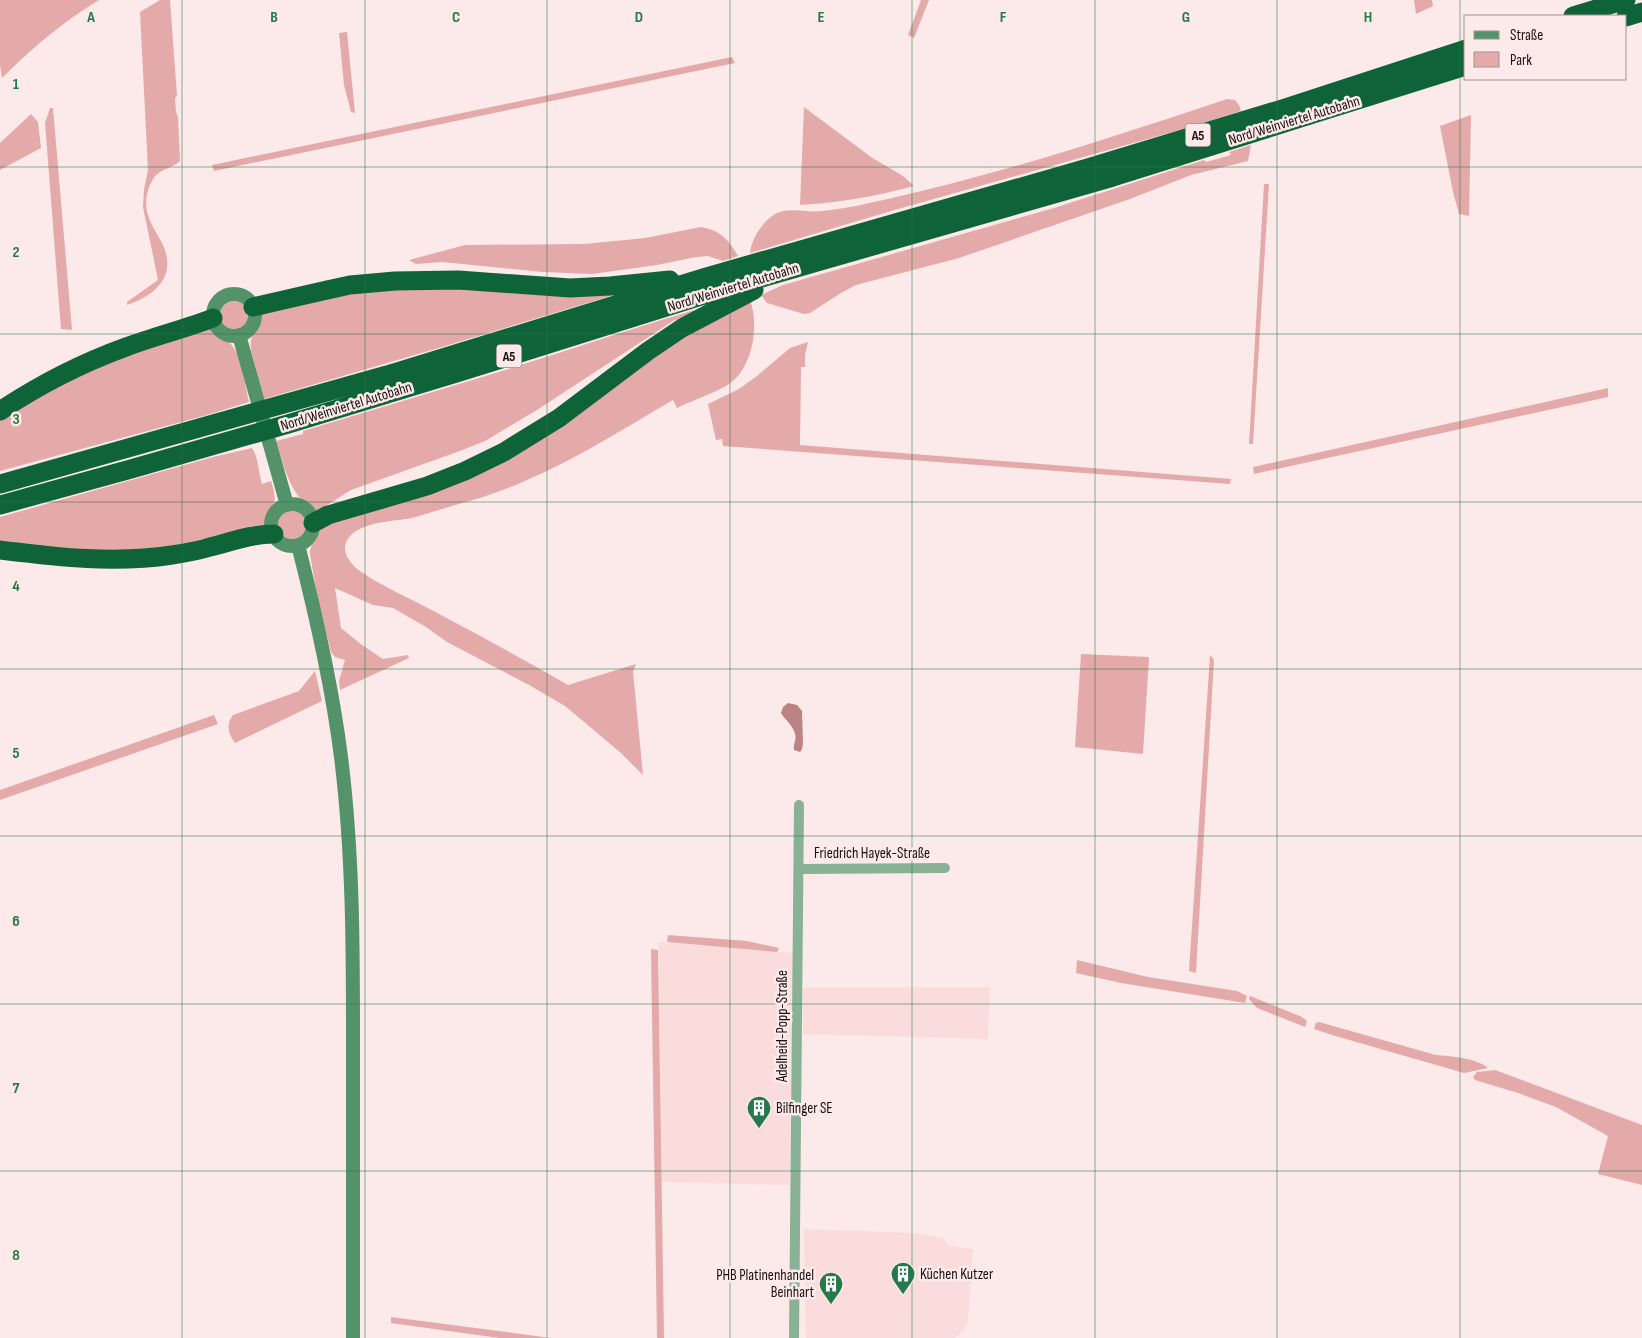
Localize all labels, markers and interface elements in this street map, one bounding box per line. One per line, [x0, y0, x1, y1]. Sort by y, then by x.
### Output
text: A [86, 8, 95, 27]
text: B [270, 8, 278, 27]
text: C [452, 8, 460, 27]
text: D [635, 8, 643, 27]
text: E [818, 8, 825, 27]
text: F [1000, 8, 1007, 27]
text: G [1182, 8, 1190, 27]
text: H [1364, 8, 1372, 27]
legend [1464, 15, 1627, 80]
text: Straße [1510, 26, 1543, 45]
text: Park [1510, 51, 1532, 70]
text: 1 [13, 75, 20, 94]
street label: Nord/Weinviertel Autobahn [1226, 91, 1362, 150]
road number: A5 [1186, 124, 1210, 146]
text: 2 [12, 243, 20, 262]
street label: Nord/Weinviertel Autobahn [665, 258, 801, 317]
road number: A5 [496, 344, 522, 368]
street label: Nord/Weinviertel Autobahn [278, 377, 414, 436]
text: 3 [12, 410, 20, 429]
text: 4 [12, 577, 20, 596]
text: 5 [12, 744, 20, 763]
street label: Friedrich Hayek-Straße [814, 844, 930, 863]
text: 6 [12, 912, 20, 931]
street label: Adelheid-Popp-Straße [773, 970, 792, 1083]
text: 7 [13, 1079, 20, 1098]
building icon: Bilfinger SE [746, 1095, 772, 1129]
place label: Bilfinger SE [776, 1099, 832, 1118]
text: 8 [12, 1246, 20, 1265]
building icon: Küchen Kutzer [890, 1261, 916, 1295]
place label: Küchen Kutzer [920, 1265, 994, 1284]
place label: PHB Platinenhandel Beinhart [716, 1266, 814, 1302]
building icon: PHB Platinenhandel Beinhart [818, 1271, 844, 1305]

